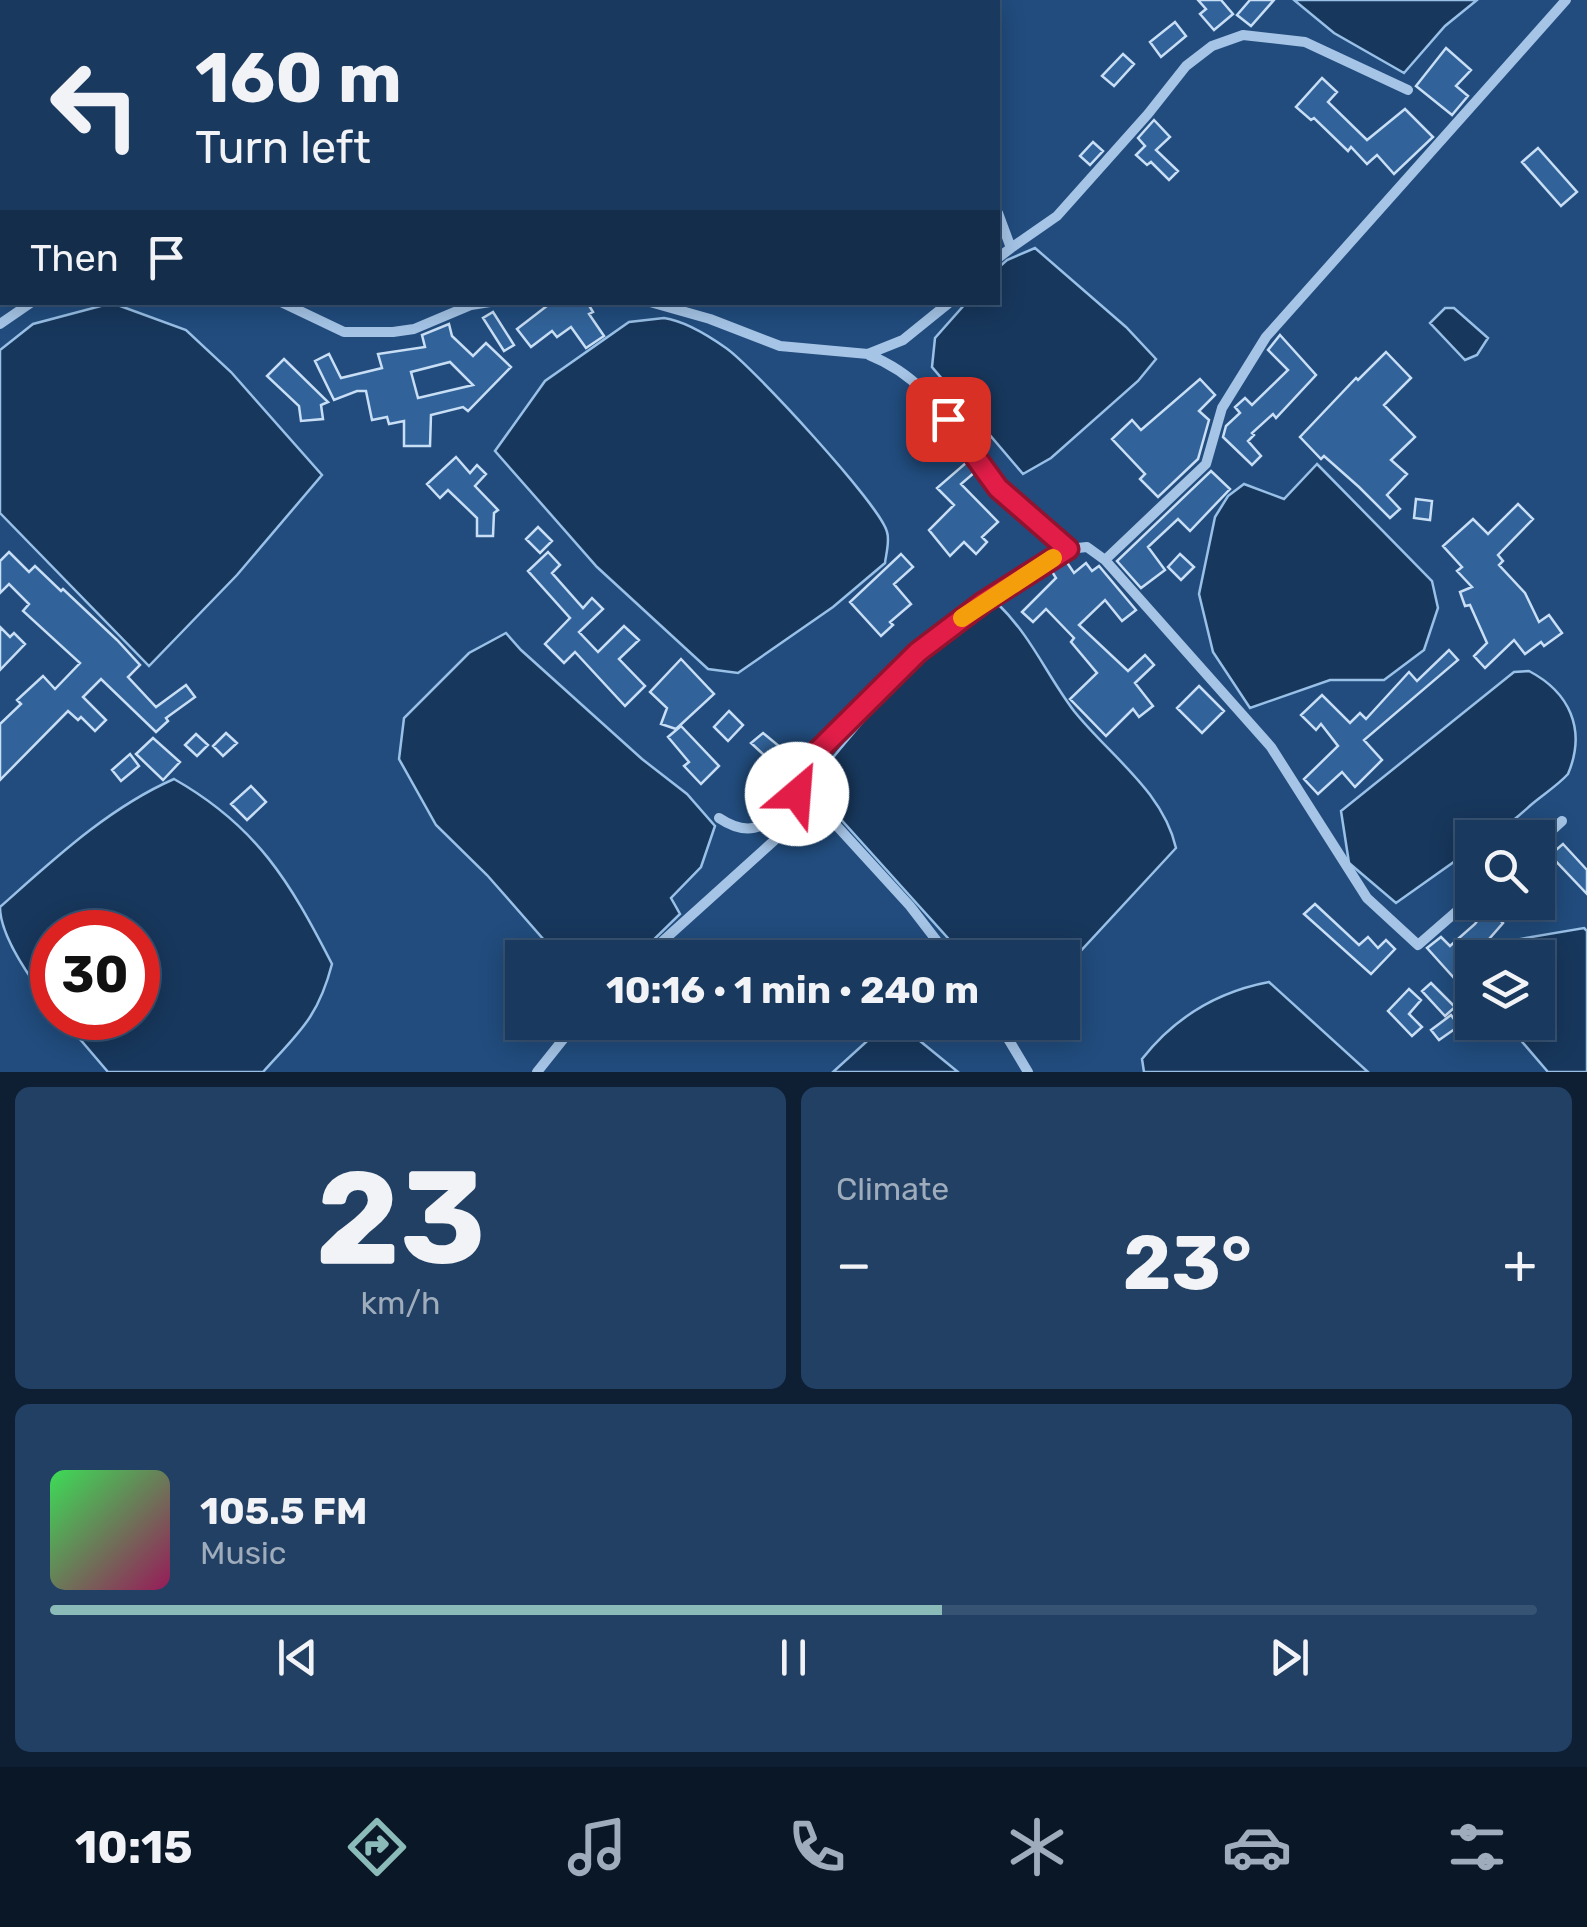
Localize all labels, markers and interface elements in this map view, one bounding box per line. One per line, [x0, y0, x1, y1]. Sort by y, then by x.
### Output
text: 160 m [195, 37, 402, 120]
icon: left [30, 40, 160, 170]
text: Turn left [195, 121, 371, 174]
icon: arrive [139, 230, 194, 285]
text: Then [30, 235, 119, 281]
pin [906, 377, 991, 462]
icon: arrive [921, 392, 976, 447]
position arrow [745, 742, 849, 846]
map controls [1455, 820, 1555, 1040]
button: search [1455, 820, 1555, 920]
speed limit sign: 30 [30, 910, 160, 1040]
button: layers [1455, 940, 1555, 1040]
text: 10:16 · 1 min · 240 m [606, 967, 979, 1013]
text: 23 [315, 1141, 486, 1296]
text: Climate [836, 1170, 949, 1208]
text: 23° [1123, 1219, 1252, 1308]
text: − [836, 1232, 872, 1297]
text: + [1503, 1232, 1537, 1297]
text: km/h [361, 1284, 440, 1322]
text: 105.5 FM [200, 1488, 368, 1534]
text: Music [200, 1534, 286, 1572]
icon: previous [270, 1630, 325, 1685]
icon: pause [766, 1630, 821, 1685]
icon: next [1262, 1630, 1317, 1685]
icon: directions [342, 1812, 412, 1882]
icon: music [562, 1812, 632, 1882]
icon: phone [782, 1812, 852, 1882]
icon: climate [1002, 1812, 1072, 1882]
icon: car [1222, 1812, 1292, 1882]
icon: filters [1442, 1812, 1512, 1882]
text: 10:15 [75, 1821, 193, 1874]

